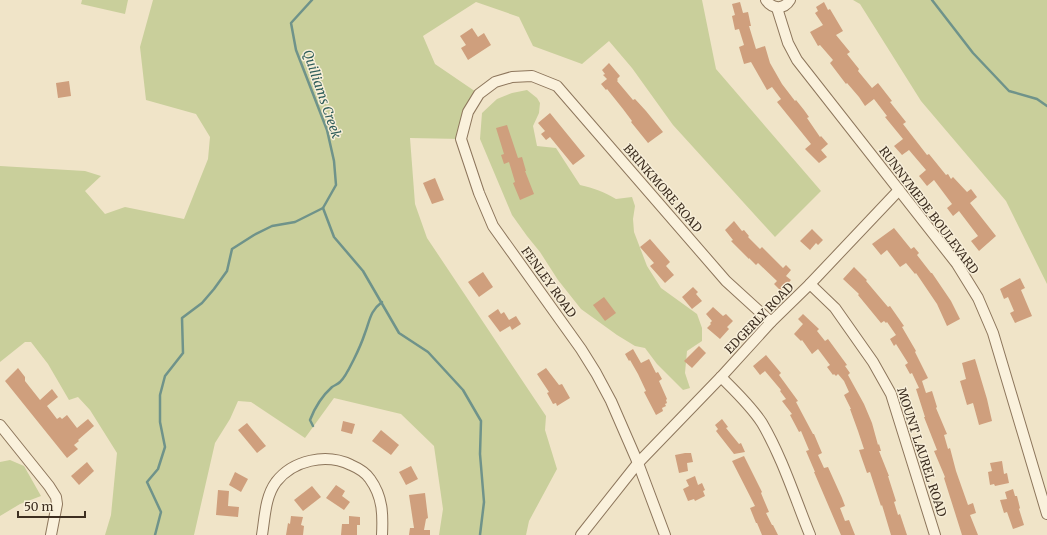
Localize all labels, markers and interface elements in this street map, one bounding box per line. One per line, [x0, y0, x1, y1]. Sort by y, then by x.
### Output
water label: Quilliams Creek [299, 48, 345, 140]
street label: BRINKMORE ROAD [621, 141, 705, 235]
street label: RUNNYMEDE BOULEVARD [876, 143, 982, 277]
street label: FENLEY ROAD [518, 244, 580, 320]
street label: EDGERLY ROAD [721, 279, 797, 357]
street label: MOUNT LAUREL ROAD [894, 386, 950, 518]
scale bar [18, 493, 85, 519]
text: 50 m [24, 499, 53, 514]

